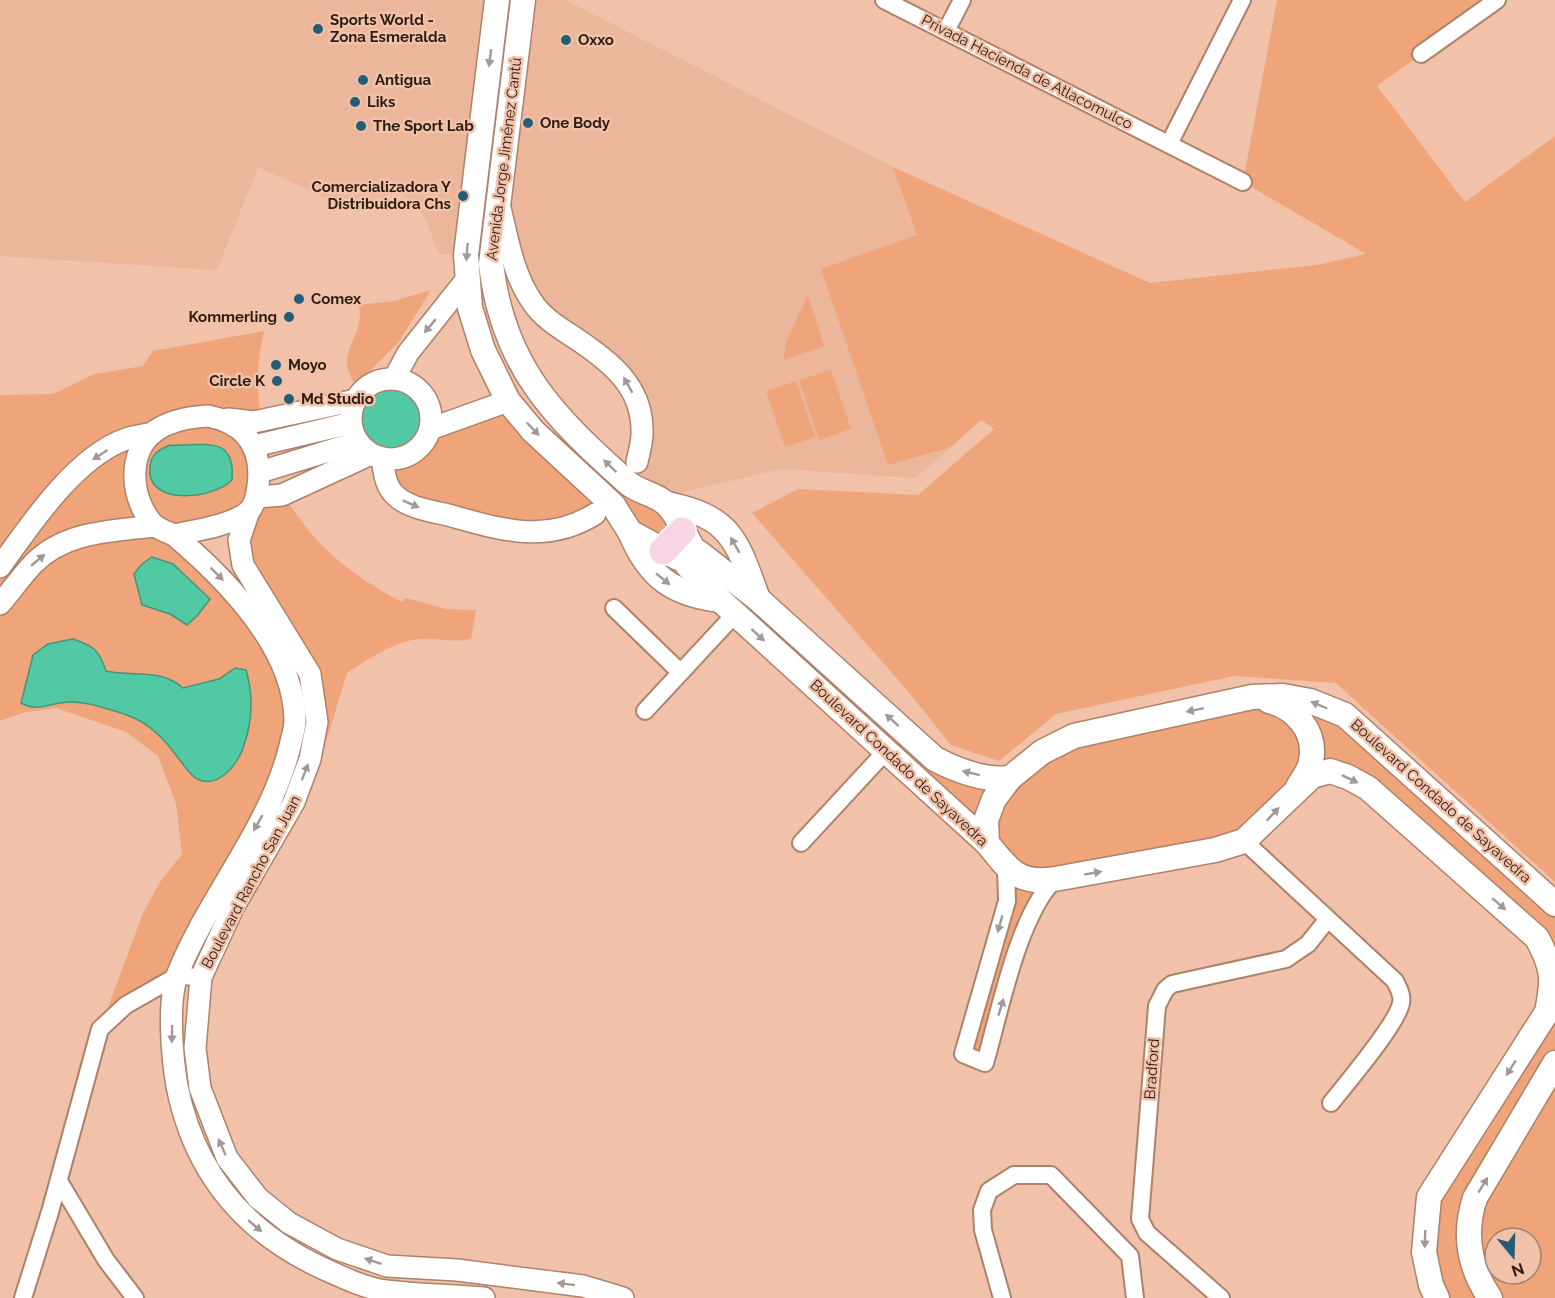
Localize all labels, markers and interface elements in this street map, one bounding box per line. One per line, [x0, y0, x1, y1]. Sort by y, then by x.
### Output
place label: Sports World - Zona Esmeralda [330, 11, 447, 46]
street label: Privada Hacienda de Atlacomulco [919, 11, 1136, 133]
marker: Sports World - Zona Esmeralda [311, 22, 325, 36]
place label: Oxxo [578, 31, 614, 49]
marker: Oxxo [559, 33, 573, 47]
one-way arrow [485, 49, 495, 68]
street label: Avenida Jorge Jiménez Cantú [483, 56, 525, 262]
place label: Antigua [375, 71, 431, 89]
marker: Antigua [356, 73, 370, 87]
place label: Liks [367, 93, 395, 111]
marker: Liks [348, 95, 362, 109]
place label: One Body [540, 114, 611, 132]
marker: One Body [521, 116, 535, 130]
place label: The Sport Lab [373, 117, 474, 135]
marker: The Sport Lab [354, 119, 368, 133]
place label: Comercializadora Y Distribuidora Chs [311, 178, 451, 213]
marker: Comercializadora Y Distribuidora Chs [456, 189, 470, 203]
one-way arrow [462, 242, 472, 261]
place label: Comex [311, 290, 361, 308]
marker: Comex [292, 292, 306, 306]
place label: Kommerling [189, 308, 277, 326]
marker: Kommerling [282, 310, 296, 324]
one-way arrow [424, 318, 437, 333]
place label: Moyo [288, 356, 327, 374]
marker: Moyo [269, 358, 283, 372]
place label: Circle K [209, 372, 266, 390]
marker: Circle K [270, 374, 284, 388]
one-way arrow [623, 376, 633, 393]
place label: Md Studio [301, 390, 374, 408]
marker: Md Studio [282, 392, 296, 406]
one-way arrow [526, 422, 540, 437]
one-way arrow [92, 449, 108, 461]
one-way arrow [603, 459, 618, 473]
one-way arrow [402, 499, 420, 509]
one-way arrow [730, 537, 741, 553]
one-way arrow [30, 554, 46, 567]
one-way arrow [210, 567, 225, 581]
one-way arrow [655, 573, 671, 586]
one-way arrow [751, 628, 766, 642]
street label: Boulevard Condado de Sayavedra [806, 676, 992, 850]
one-way arrow [1310, 700, 1327, 709]
one-way arrow [1185, 705, 1204, 715]
one-way arrow [885, 714, 900, 727]
street label: Boulevard Condado de Sayavedra [1347, 715, 1535, 887]
one-way arrow [301, 763, 311, 781]
one-way arrow [962, 768, 981, 778]
one-way arrow [1342, 775, 1359, 784]
street label: Boulevard Rancho San Juan [198, 792, 304, 972]
one-way arrow [1266, 807, 1279, 822]
one-way arrow [253, 814, 263, 831]
one-way arrow [1083, 868, 1102, 877]
one-way arrow [1491, 897, 1506, 910]
one-way arrow [995, 915, 1004, 933]
one-way arrow [997, 998, 1006, 1016]
one-way arrow [167, 1024, 177, 1043]
street label: Bradford [1141, 1038, 1163, 1100]
one-way arrow [1505, 1060, 1516, 1076]
one-way arrow [217, 1138, 227, 1156]
one-way arrow [1478, 1176, 1488, 1193]
one-way arrow [247, 1219, 262, 1232]
north arrow [1483, 1226, 1543, 1286]
one-way arrow [1420, 1230, 1429, 1249]
one-way arrow [364, 1256, 382, 1265]
text: N [1509, 1259, 1527, 1281]
one-way arrow [557, 1279, 576, 1288]

